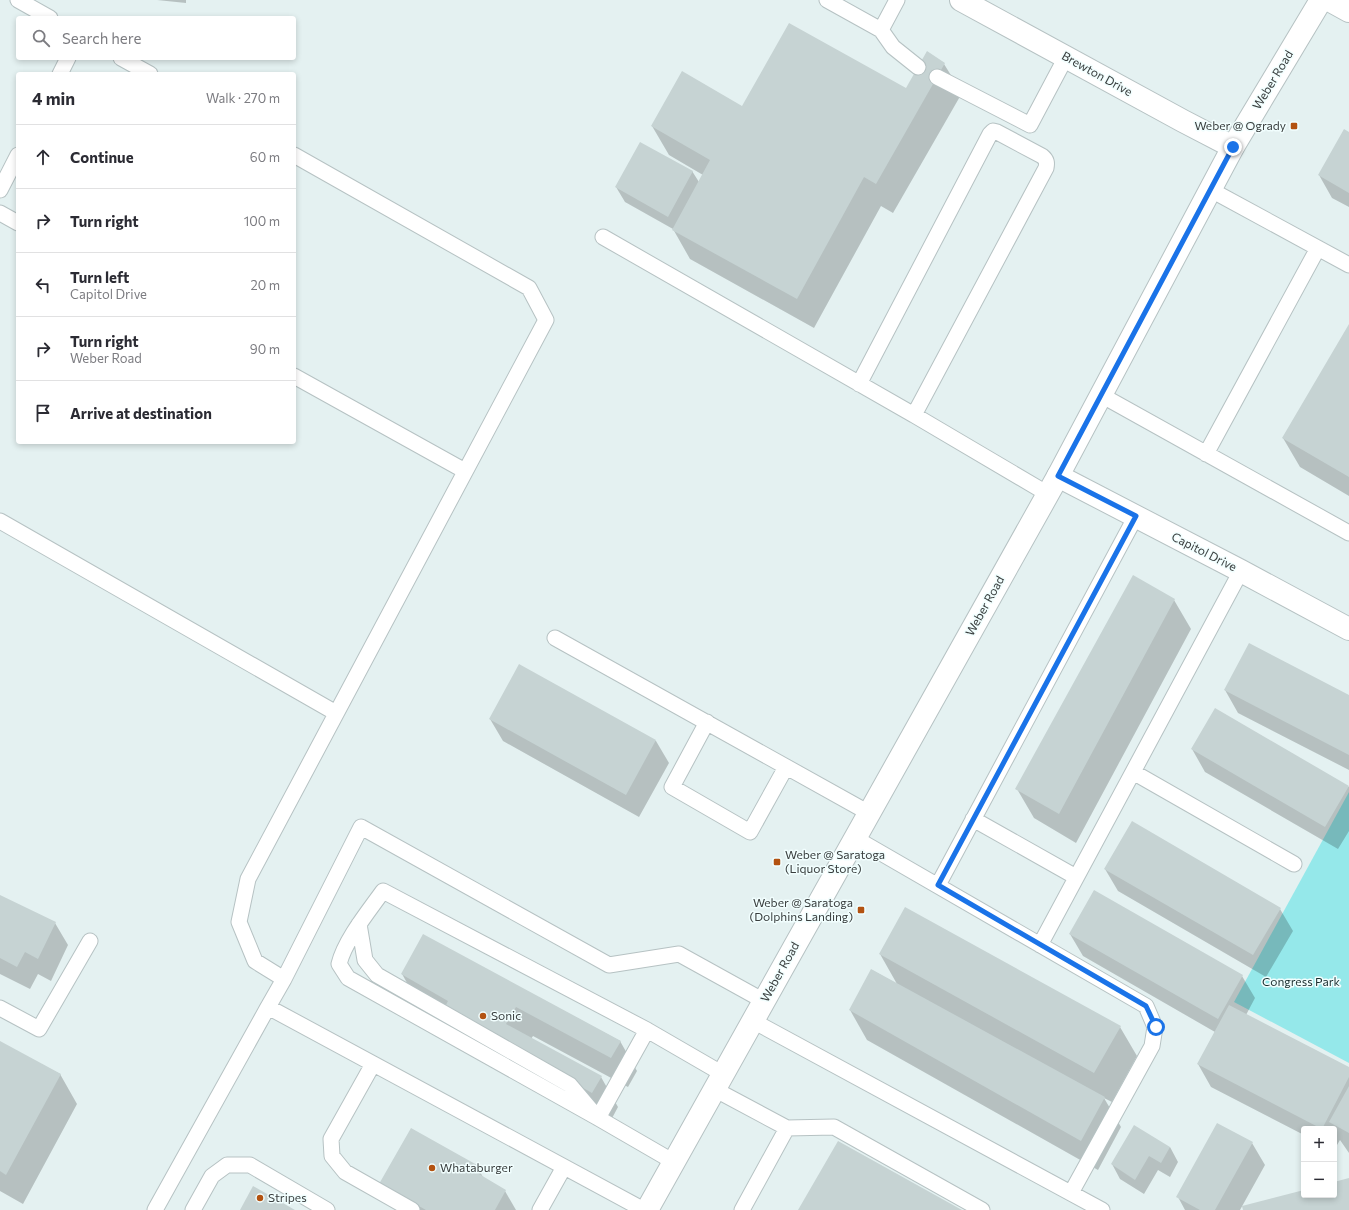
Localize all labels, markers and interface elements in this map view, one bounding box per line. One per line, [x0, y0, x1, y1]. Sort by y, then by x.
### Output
search box [16, 16, 296, 60]
icon: search [30, 27, 52, 49]
text: Search here [62, 29, 141, 47]
street label: Weber Road [1249, 47, 1295, 111]
street label: Brewton Drive [1060, 48, 1135, 98]
text: 4 min [32, 88, 75, 109]
text: Walk · 270 m [206, 90, 280, 106]
place label: Weber @ Ogrady [1194, 118, 1286, 132]
marker: Weber @ Ogrady [1289, 121, 1299, 131]
route end [1224, 138, 1242, 156]
icon: ahead [32, 146, 54, 168]
text: Continue [70, 148, 134, 166]
text: 60 m [250, 149, 280, 165]
icon: right [32, 210, 54, 232]
text: Turn right [70, 212, 139, 230]
text: 100 m [244, 213, 280, 229]
text: Turn left [70, 268, 129, 286]
icon: left [32, 274, 54, 296]
text: 20 m [251, 277, 280, 293]
text: Capitol Drive [70, 286, 147, 302]
text: Turn right [70, 332, 139, 350]
icon: right [32, 338, 54, 360]
text: 90 m [250, 341, 280, 357]
text: Weber Road [70, 350, 142, 366]
icon: arrive [32, 402, 54, 424]
text: Arrive at destination [70, 404, 212, 422]
street label: Capitol Drive [1170, 529, 1239, 573]
street label: Weber Road [962, 573, 1006, 638]
place label: Weber @ Saratoga (Liquor Store) [785, 847, 885, 875]
marker: Weber @ Saratoga (Liquor Store) [772, 857, 782, 867]
place label: Weber @ Saratoga (Dolphins Landing) [750, 895, 853, 923]
marker: Weber @ Saratoga (Dolphins Landing) [856, 905, 866, 915]
street label: Weber Road [757, 939, 801, 1004]
park label: Congress Park [1262, 974, 1340, 988]
place label: Sonic [491, 1008, 521, 1022]
marker: Sonic [478, 1011, 488, 1021]
route start [1147, 1018, 1165, 1036]
map controls [1301, 1126, 1337, 1198]
button: + [1301, 1126, 1337, 1162]
place label: Whataburger [440, 1160, 513, 1174]
button: − [1301, 1162, 1337, 1198]
marker: Whataburger [427, 1163, 437, 1173]
place label: Stripes [268, 1190, 307, 1204]
marker: Stripes [255, 1193, 265, 1203]

